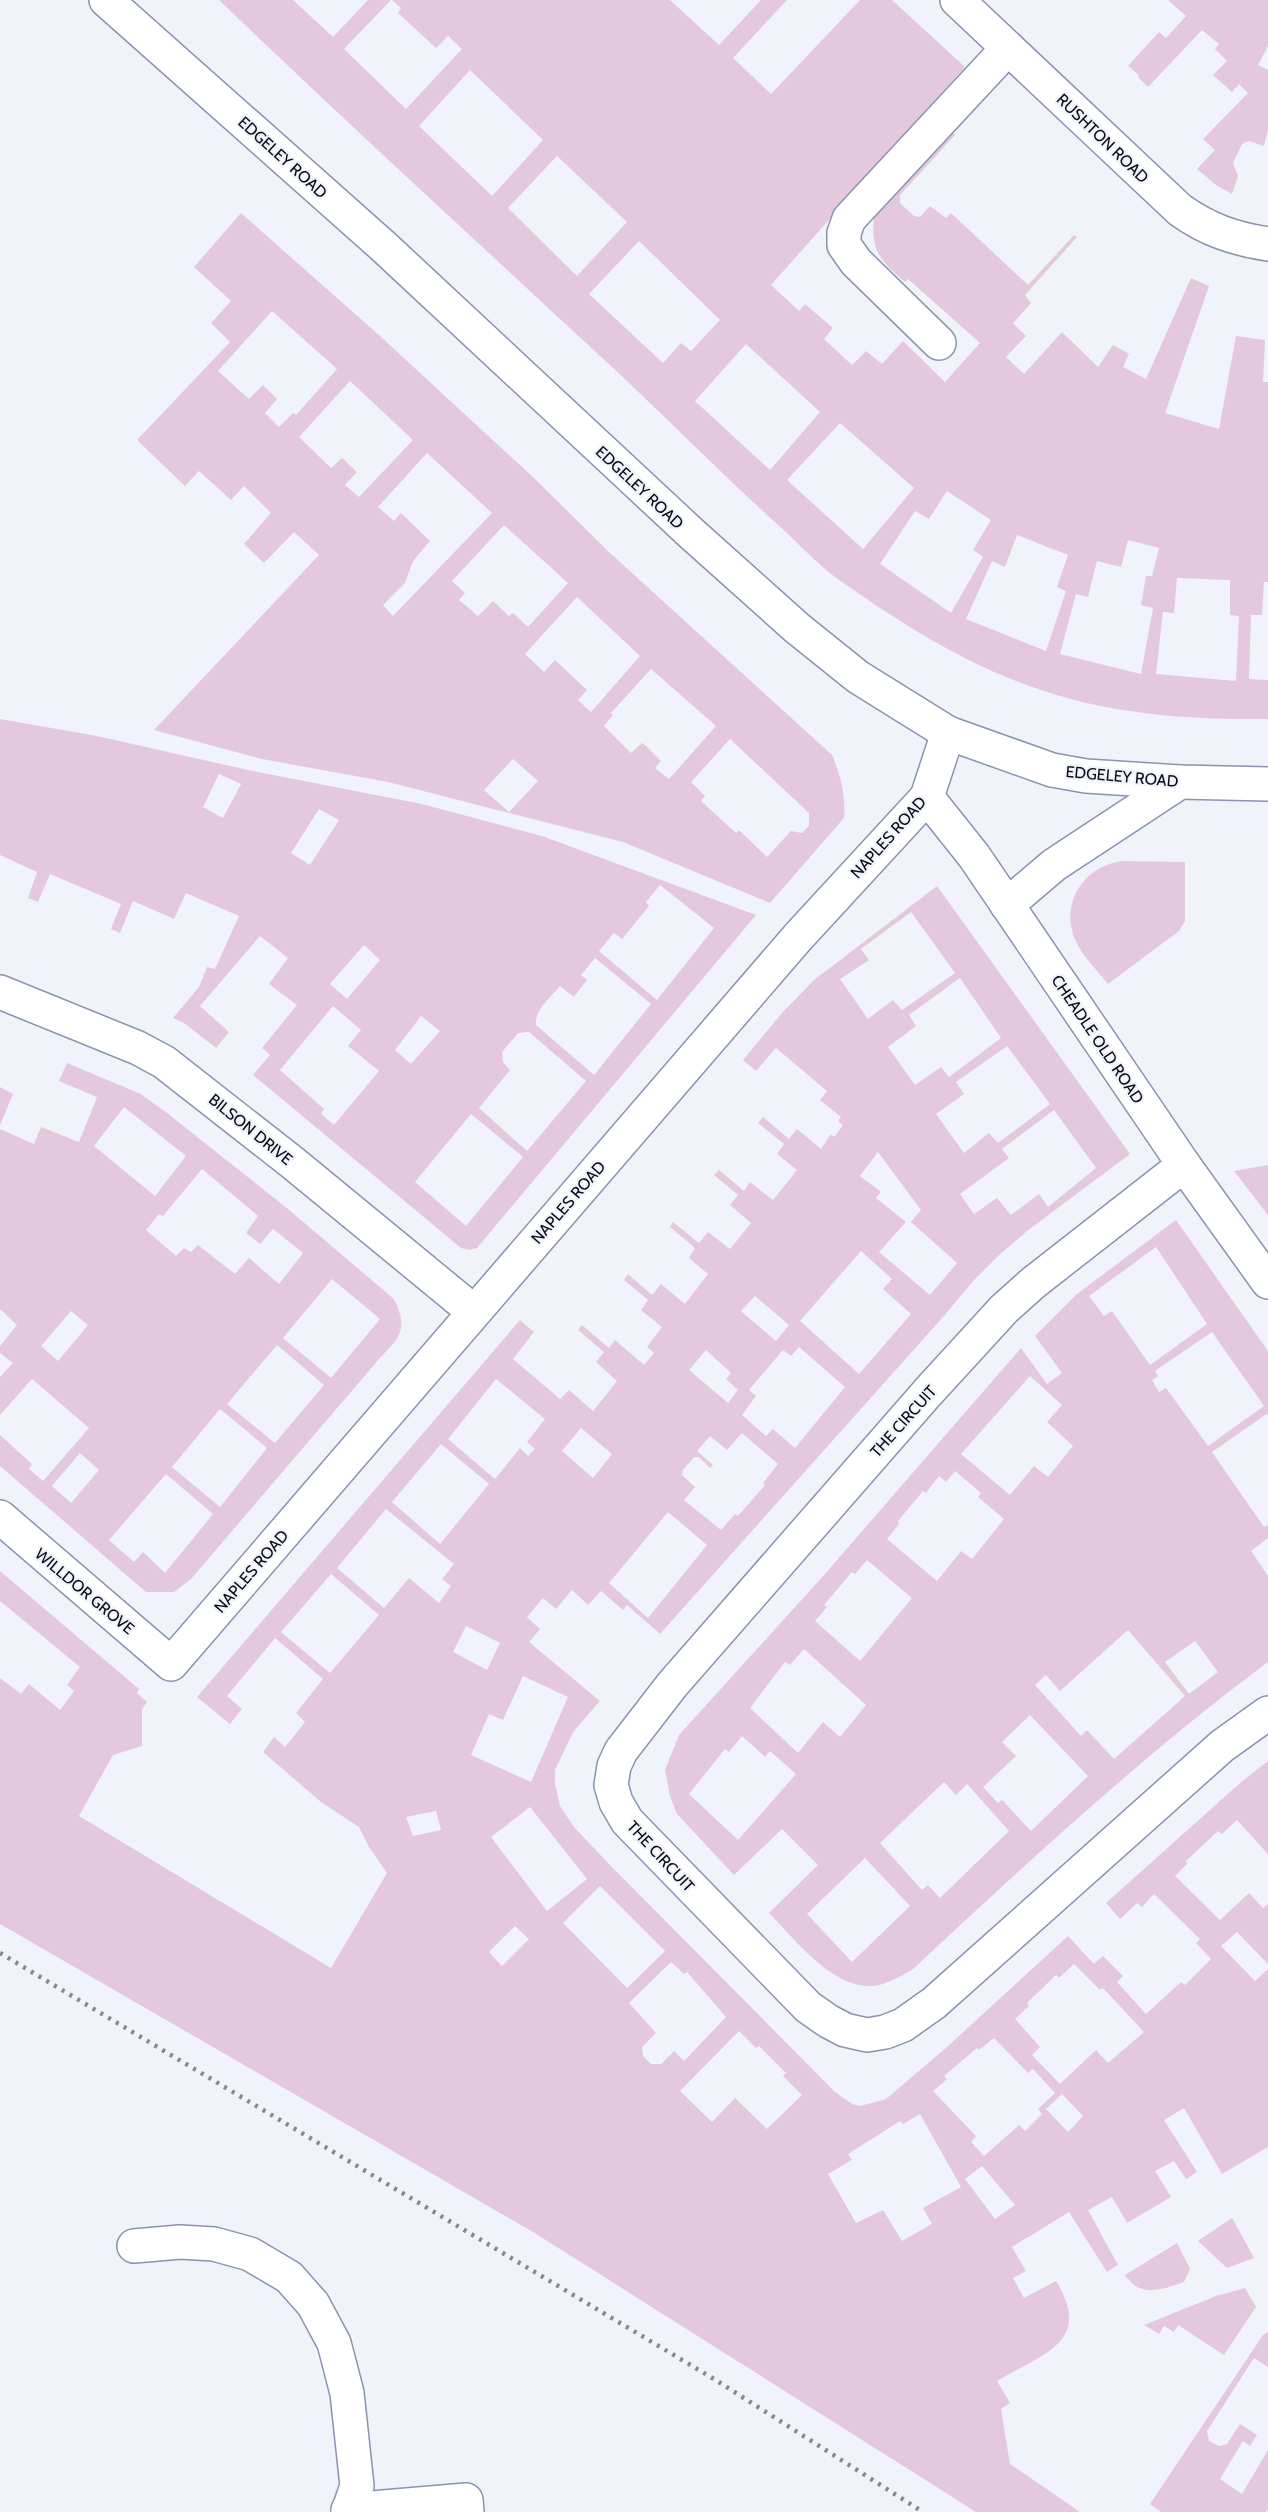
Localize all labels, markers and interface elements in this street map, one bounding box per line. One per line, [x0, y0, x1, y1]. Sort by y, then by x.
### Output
street label: RUSHTON ROAD [1053, 90, 1153, 187]
street label: EDGELEY ROAD [234, 113, 331, 202]
street label: EDGELEY ROAD [592, 442, 687, 533]
street label: EDGELEY ROAD [1065, 762, 1179, 791]
street label: NAPLES ROAD [847, 793, 930, 882]
street label: CHEADLE OLD ROAD [1048, 971, 1148, 1107]
street label: BILSON DRIVE [205, 1090, 296, 1169]
street label: NAPLES ROAD [527, 1157, 609, 1248]
street label: THE CIRCUIT [866, 1381, 941, 1461]
street label: NAPLES ROAD [210, 1526, 292, 1617]
street label: WILLDOR GROVE [31, 1544, 138, 1638]
street label: THE CIRCUIT [623, 1817, 699, 1896]

